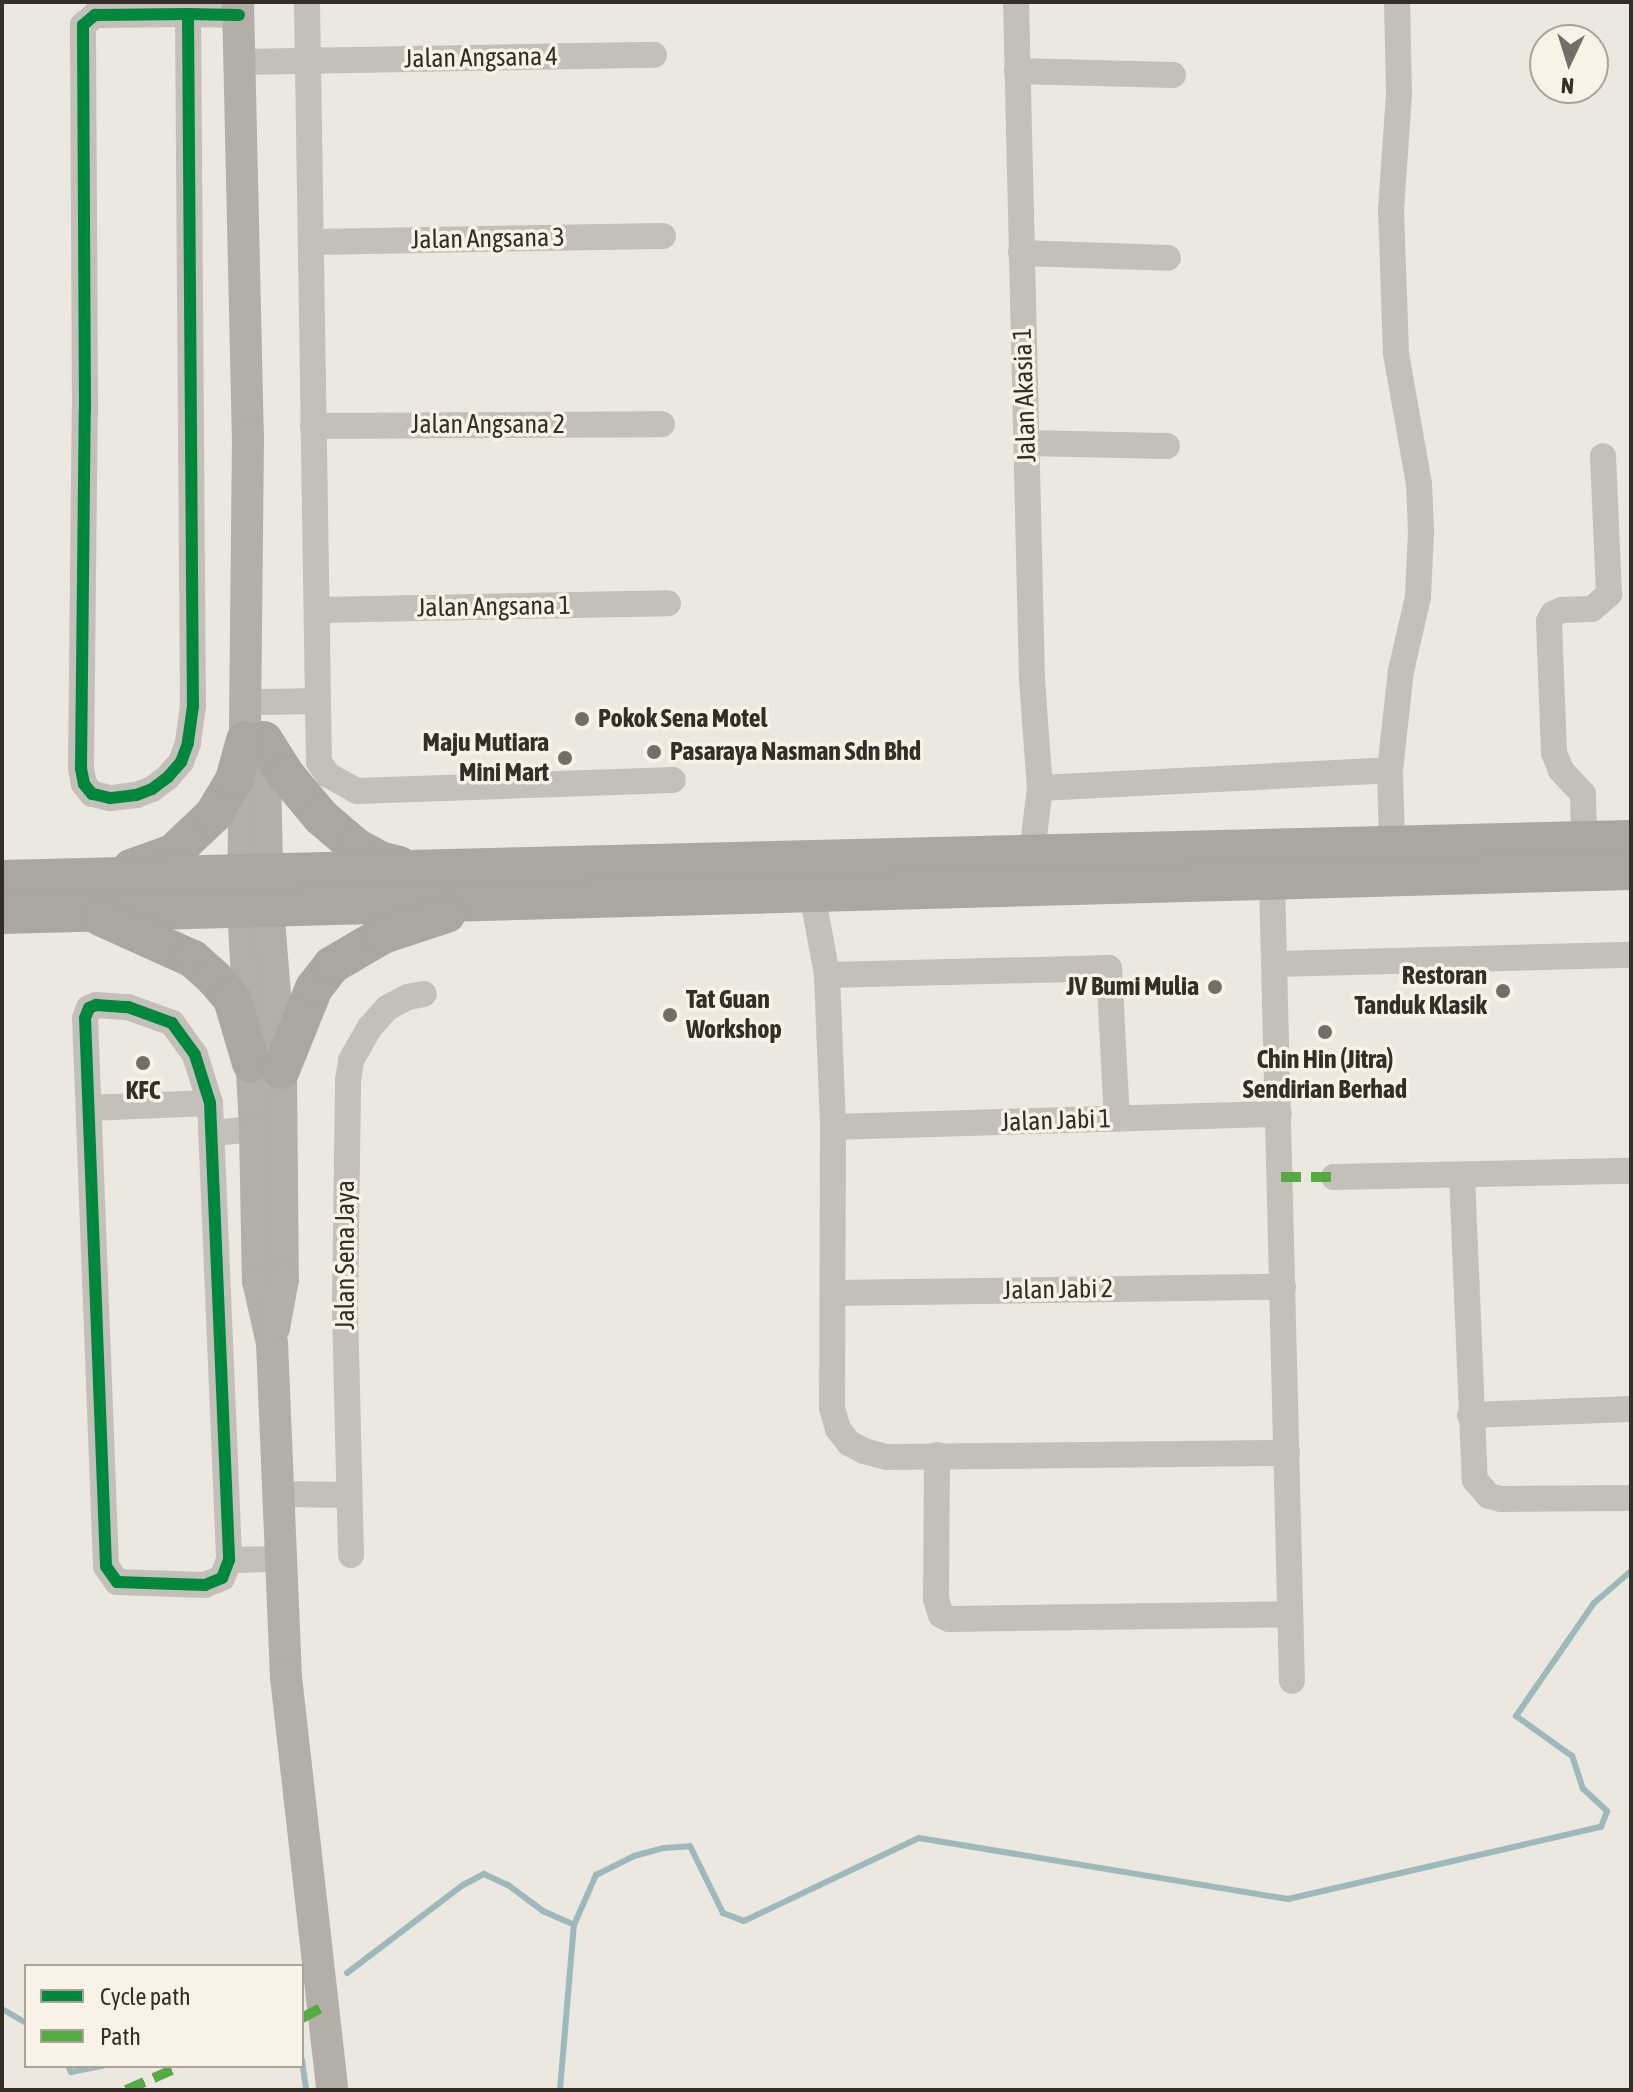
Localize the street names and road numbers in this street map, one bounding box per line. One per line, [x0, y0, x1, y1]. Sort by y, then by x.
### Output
street label: Jalan Angsana 4 [404, 41, 558, 75]
street label: Jalan Angsana 3 [411, 222, 565, 256]
street label: Jalan Akasia 1 [1007, 327, 1043, 463]
street label: Jalan Angsana 2 [411, 409, 565, 441]
street label: Jalan Angsana 1 [417, 590, 571, 624]
street label: Jalan Jabi 1 [1000, 1103, 1112, 1139]
street label: Jalan Sena Jaya [330, 1180, 362, 1330]
street label: Jalan Jabi 2 [1003, 1273, 1113, 1307]

